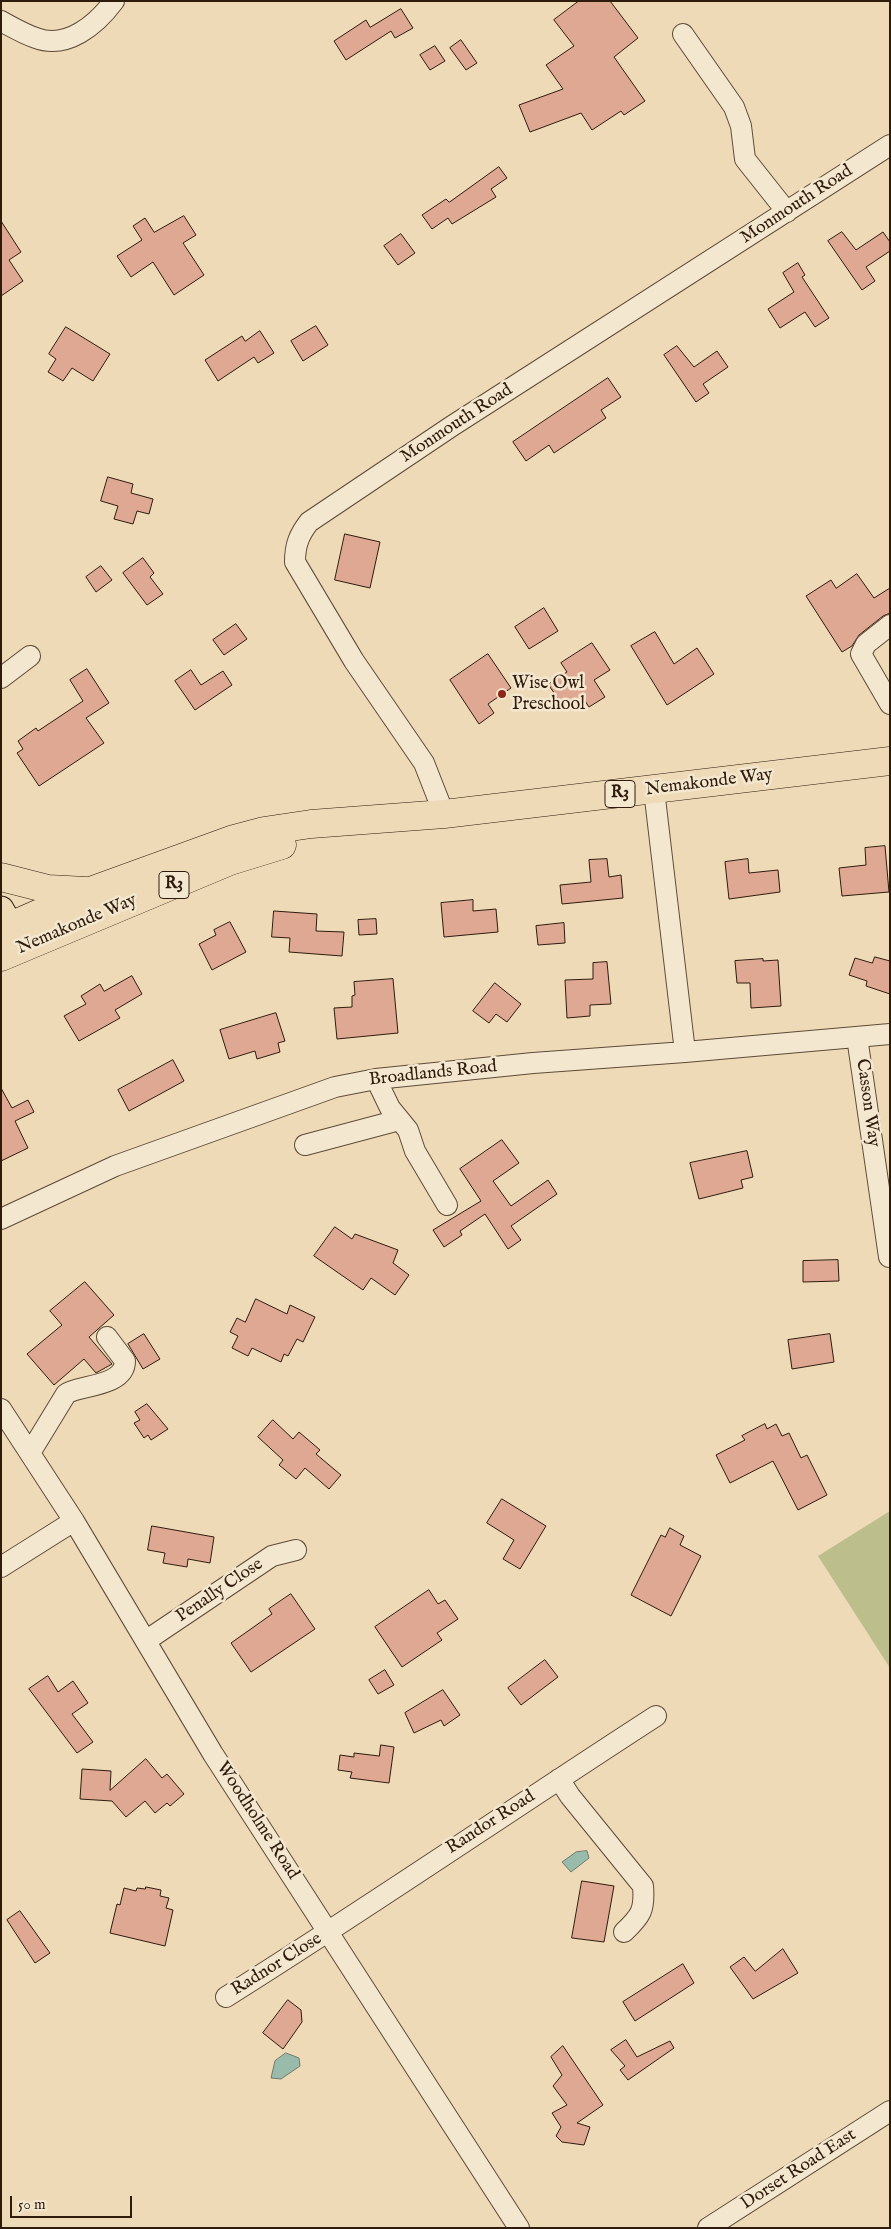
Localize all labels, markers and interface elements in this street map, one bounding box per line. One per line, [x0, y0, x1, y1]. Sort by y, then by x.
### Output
street label: Monmouth Road [737, 161, 857, 249]
street label: Monmouth Road [397, 380, 517, 468]
place label: Wise Owl Preschool [512, 673, 585, 716]
marker: Wise Owl Preschool [496, 688, 508, 700]
street label: Nemakonde Way [644, 764, 774, 802]
road number: R3 [605, 781, 635, 808]
road number: R3 [159, 872, 189, 898]
street label: Nemakonde Way [14, 890, 140, 960]
street label: Broadlands Road [368, 1057, 498, 1091]
street label: Casson Way [850, 1057, 884, 1149]
street label: Penally Close [172, 1554, 268, 1628]
street label: Woodholme Road [211, 1758, 303, 1884]
street label: Randor Road [443, 1786, 539, 1860]
street label: Radnor Close [228, 1929, 326, 2001]
street label: Dorset Road East [737, 2125, 861, 2215]
scale bar [12, 2186, 135, 2218]
text: 50 m [18, 2195, 46, 2214]

